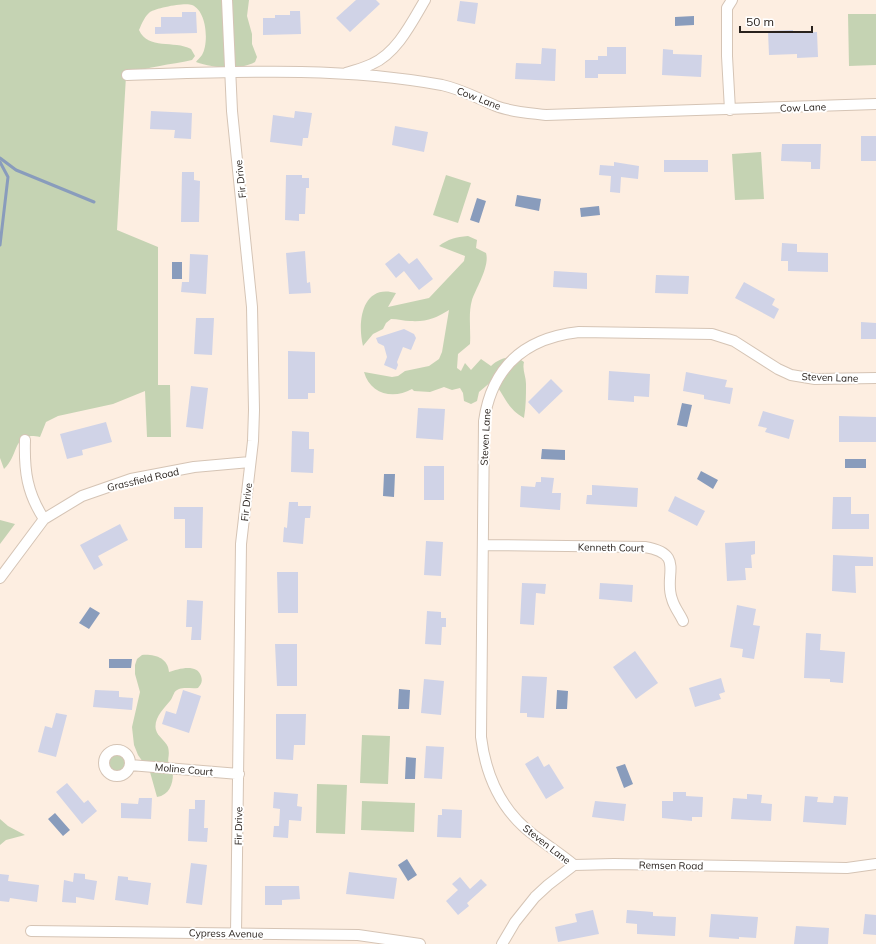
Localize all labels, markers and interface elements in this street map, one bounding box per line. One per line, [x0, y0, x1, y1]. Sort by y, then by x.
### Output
scale bar [740, 8, 812, 34]
text: 50 m [746, 14, 774, 29]
street label: Cow Lane [455, 84, 503, 113]
street label: Cow Lane [780, 100, 826, 115]
street label: Fir Drive [232, 159, 249, 199]
street label: Steven Lane [801, 370, 859, 385]
street label: Steven Lane [478, 408, 493, 466]
street label: Grassfield Road [106, 465, 180, 494]
street label: Fir Drive [238, 482, 255, 522]
street label: Kenneth Court [578, 540, 645, 555]
street label: Moline Court [154, 760, 214, 779]
street label: Fir Drive [232, 807, 245, 845]
street label: Steven Lane [520, 822, 573, 867]
street label: Remsen Road [639, 858, 703, 873]
street label: Cypress Avenue [189, 926, 263, 941]

